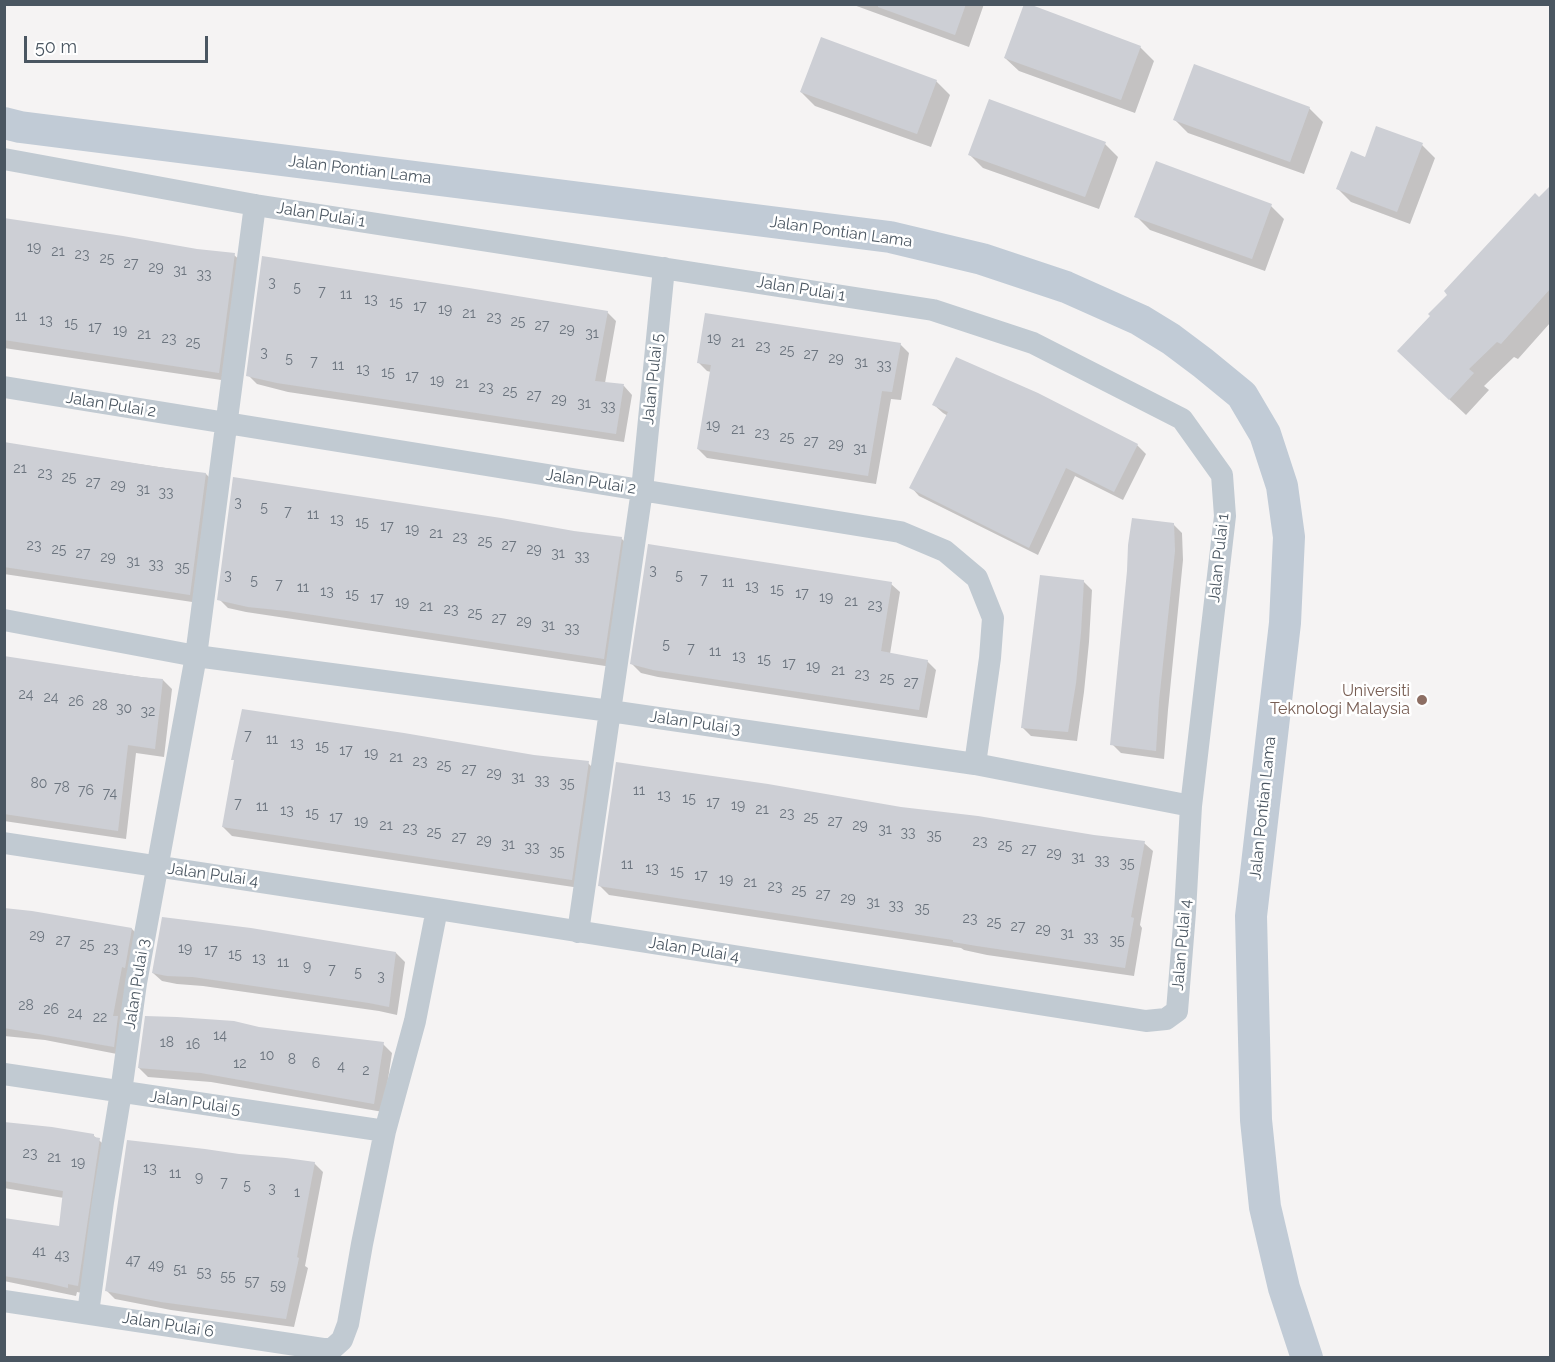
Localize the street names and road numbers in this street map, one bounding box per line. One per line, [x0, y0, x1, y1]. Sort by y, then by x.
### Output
street label: Jalan Pontian Lama [287, 152, 433, 188]
street label: Jalan Pulai 1 [275, 199, 367, 231]
street label: Jalan Pontian Lama [768, 212, 914, 252]
street label: Jalan Pulai 1 [755, 273, 847, 305]
street label: Jalan Pulai 5 [639, 332, 667, 426]
street label: Jalan Pulai 2 [64, 388, 158, 422]
street label: Jalan Pulai 2 [544, 465, 638, 499]
street label: Jalan Pulai 1 [1205, 512, 1233, 604]
street label: Jalan Pulai 3 [648, 707, 742, 739]
street label: Jalan Pontian Lama [1246, 736, 1280, 880]
street label: Jalan Pulai 4 [166, 859, 260, 891]
street label: Jalan Pulai 4 [1168, 899, 1196, 991]
street label: Jalan Pulai 4 [647, 933, 741, 967]
street label: Jalan Pulai 3 [120, 937, 154, 1031]
street label: Jalan Pulai 5 [148, 1087, 242, 1119]
street label: Jalan Pulai 6 [121, 1308, 215, 1342]

